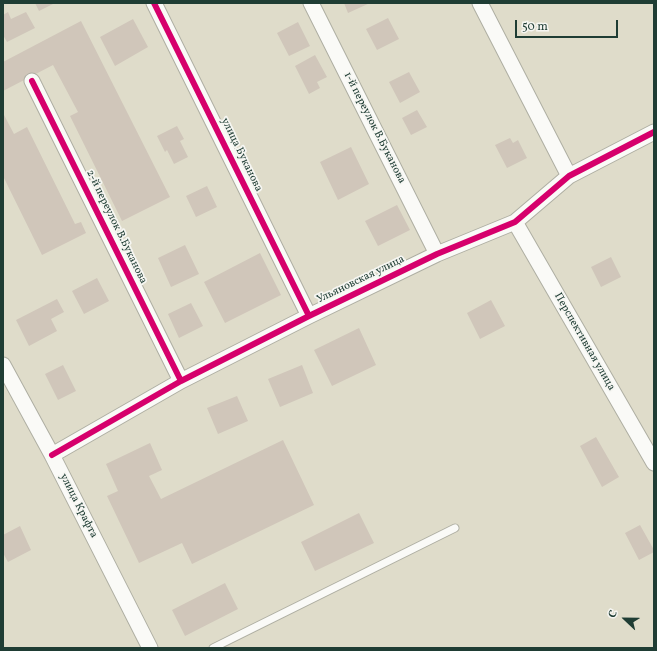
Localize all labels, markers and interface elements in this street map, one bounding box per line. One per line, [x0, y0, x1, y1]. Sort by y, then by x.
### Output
scale bar [517, 12, 620, 38]
text: 50 m [522, 19, 548, 35]
street label: 1-й переулок В.Буканова [340, 70, 408, 186]
street label: улица Буканова [217, 116, 265, 194]
street label: 2-й переулок В.Буканова [83, 168, 149, 286]
street label: Ульяновская улица [315, 253, 407, 307]
street label: Перспективная улица [551, 291, 617, 393]
street label: улица Крафта [56, 472, 100, 540]
north arrow [605, 599, 645, 639]
text: С [605, 608, 622, 620]

